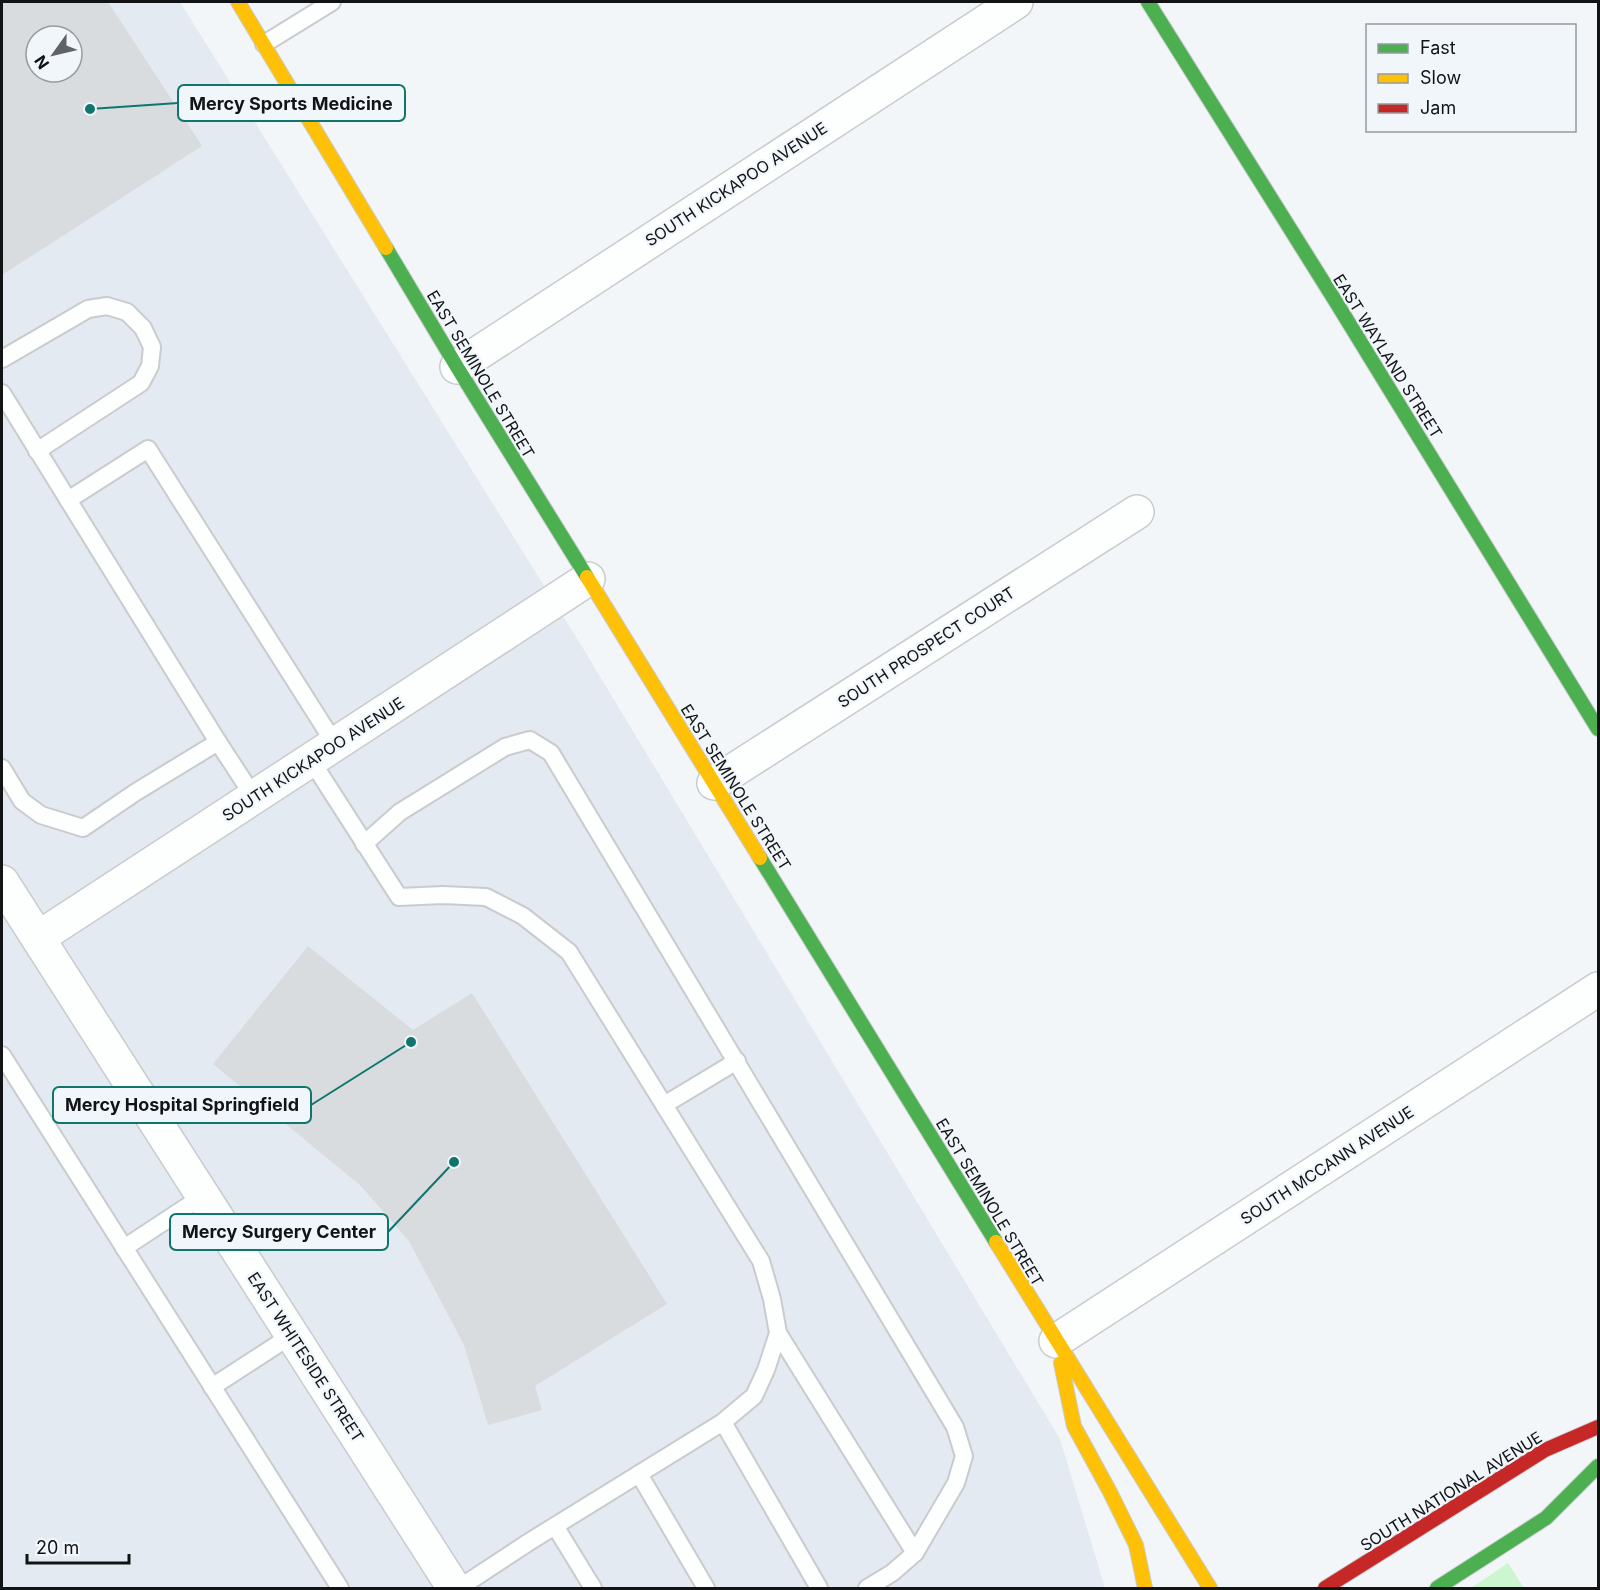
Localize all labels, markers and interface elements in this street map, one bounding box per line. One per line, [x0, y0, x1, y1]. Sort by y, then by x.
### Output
north arrow [24, 24, 84, 84]
legend [1366, 24, 1576, 132]
text: Fast [1420, 37, 1456, 58]
text: N [30, 52, 53, 73]
text: Slow [1420, 67, 1461, 88]
callout: Mercy Sports Medicine [178, 85, 405, 121]
text: Mercy Sports Medicine [189, 93, 393, 114]
text: Jam [1420, 97, 1456, 118]
street label: SOUTH KICKAPOO AVENUE [641, 118, 831, 250]
street label: EAST WAYLAND STREET [1329, 270, 1447, 442]
street label: EAST SEMINOLE STREET [423, 286, 539, 462]
street label: SOUTH PROSPECT COURT [834, 582, 1018, 712]
street label: SOUTH KICKAPOO AVENUE [218, 693, 408, 825]
street label: EAST SEMINOLE STREET [677, 700, 795, 874]
callout: Mercy Hospital Springfield [53, 1087, 311, 1123]
text: Mercy Hospital Springfield [65, 1094, 299, 1115]
street label: SOUTH MCCANN AVENUE [1237, 1101, 1417, 1229]
street label: EAST SEMINOLE STREET [932, 1114, 1048, 1290]
callout: Mercy Surgery Center [170, 1214, 388, 1250]
text: Mercy Surgery Center [182, 1221, 376, 1242]
street label: EAST WHITESIDE STREET [244, 1268, 368, 1446]
street label: SOUTH NATIONAL AVENUE [1356, 1427, 1546, 1555]
scale bar [27, 1527, 129, 1565]
text: 20 m [36, 1537, 79, 1558]

